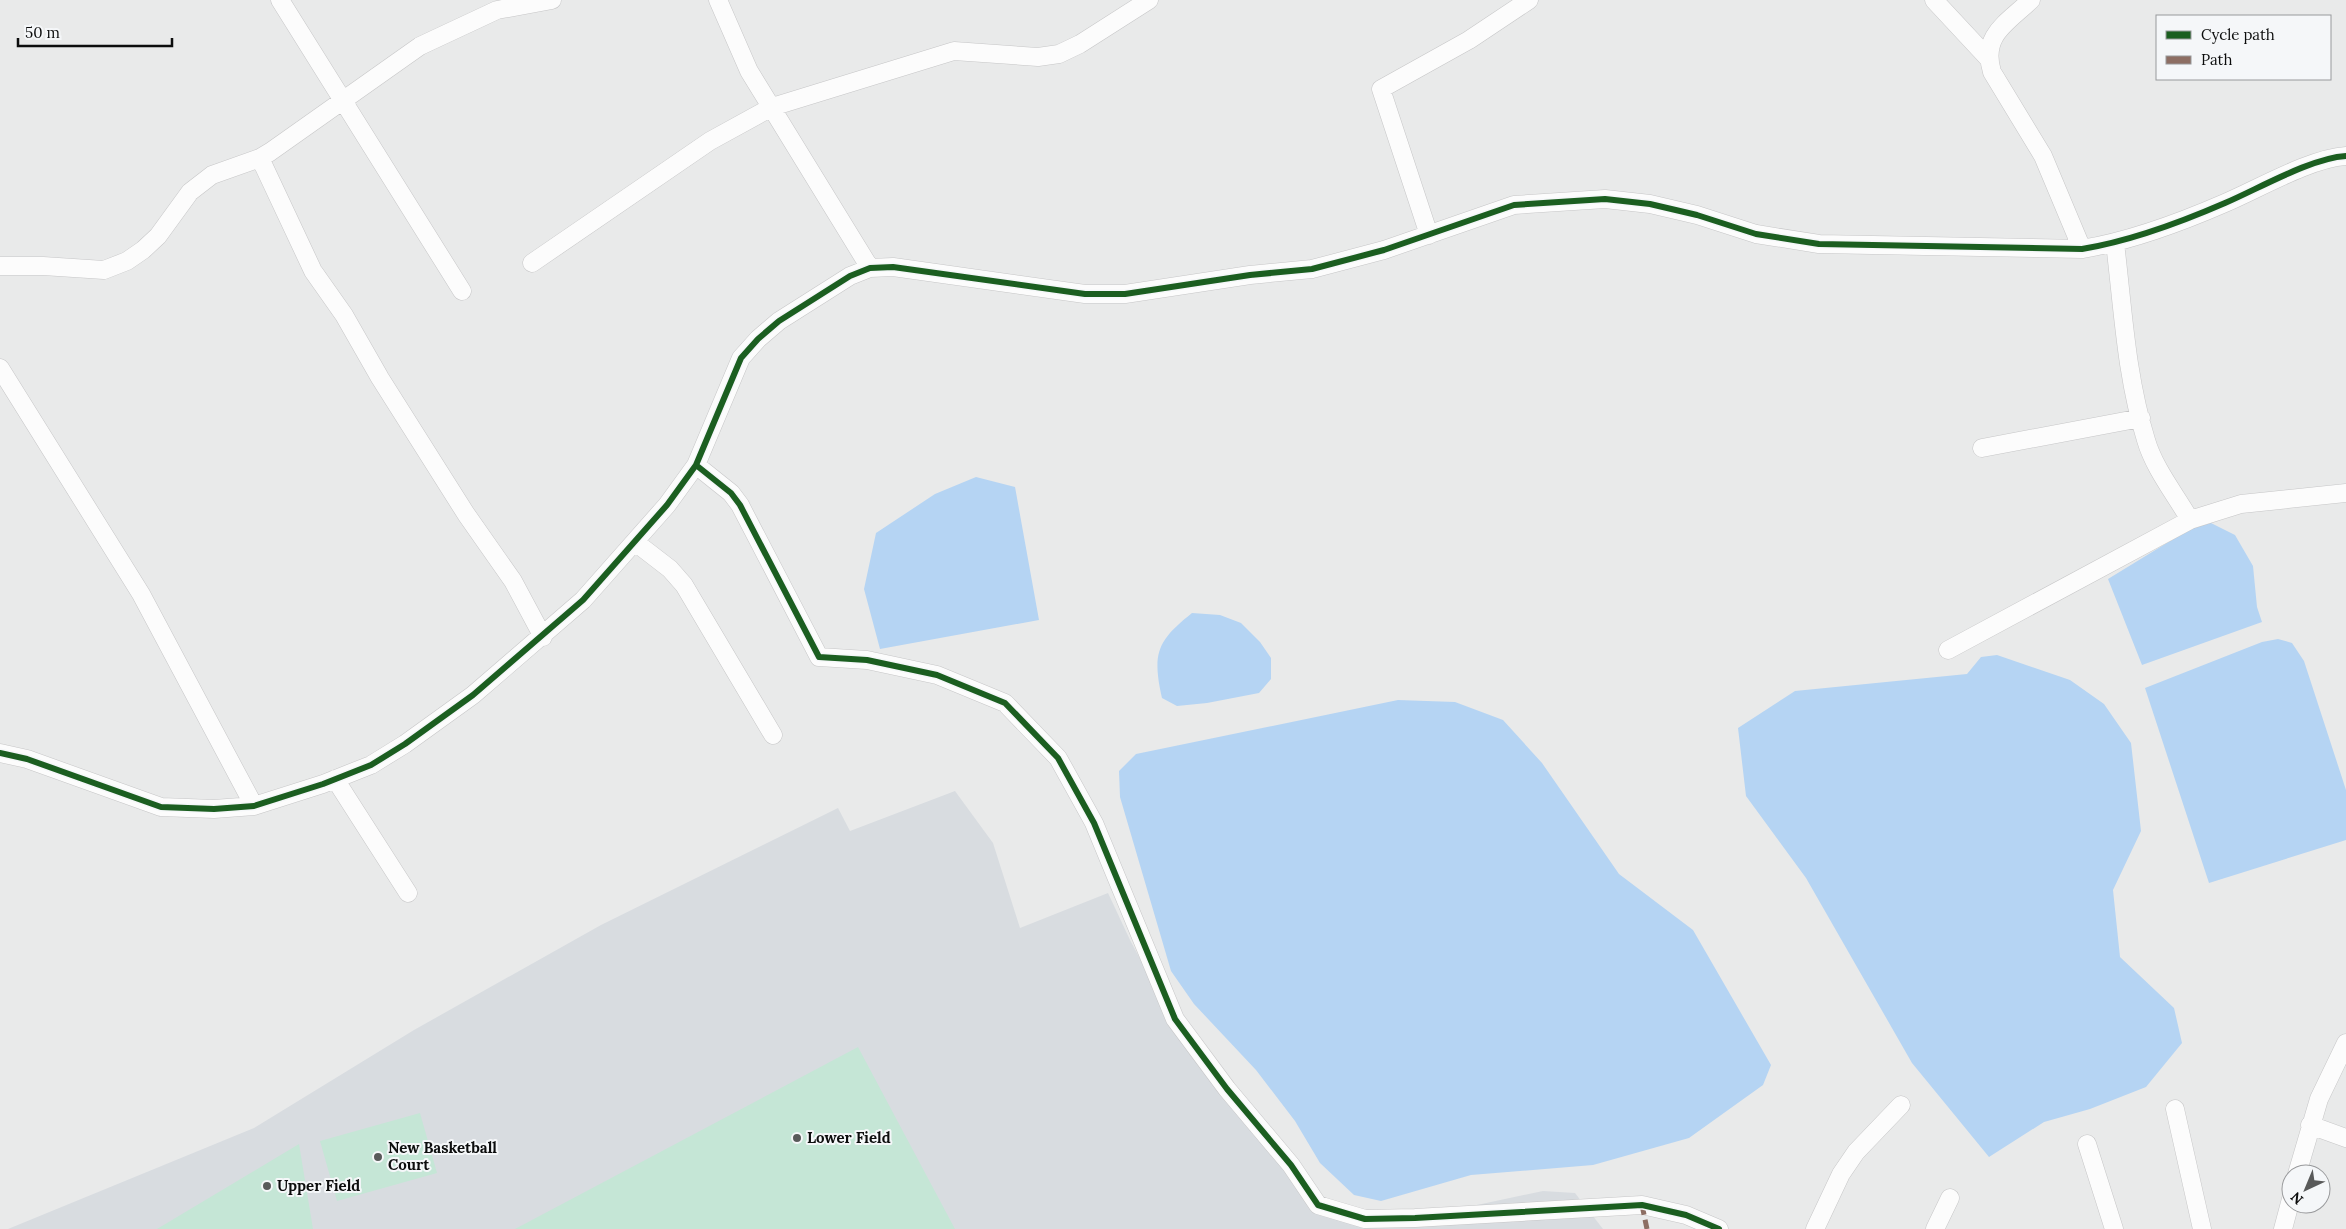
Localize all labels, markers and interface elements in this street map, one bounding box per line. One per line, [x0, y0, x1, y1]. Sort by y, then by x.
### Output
scale bar [18, 15, 171, 47]
legend [2156, 15, 2331, 80]
text: 50 m [25, 23, 60, 42]
text: Cycle path [2201, 25, 2275, 44]
text: Path [2201, 50, 2232, 69]
place label: Lower Field [807, 1128, 891, 1147]
marker: Lower Field [791, 1132, 803, 1144]
place label: New Basketball Court [388, 1138, 497, 1174]
marker: New Basketball Court [372, 1151, 384, 1163]
north arrow [2281, 1164, 2331, 1214]
place label: Upper Field [277, 1176, 360, 1195]
marker: Upper Field [261, 1180, 273, 1192]
text: N [2287, 1188, 2307, 1209]

